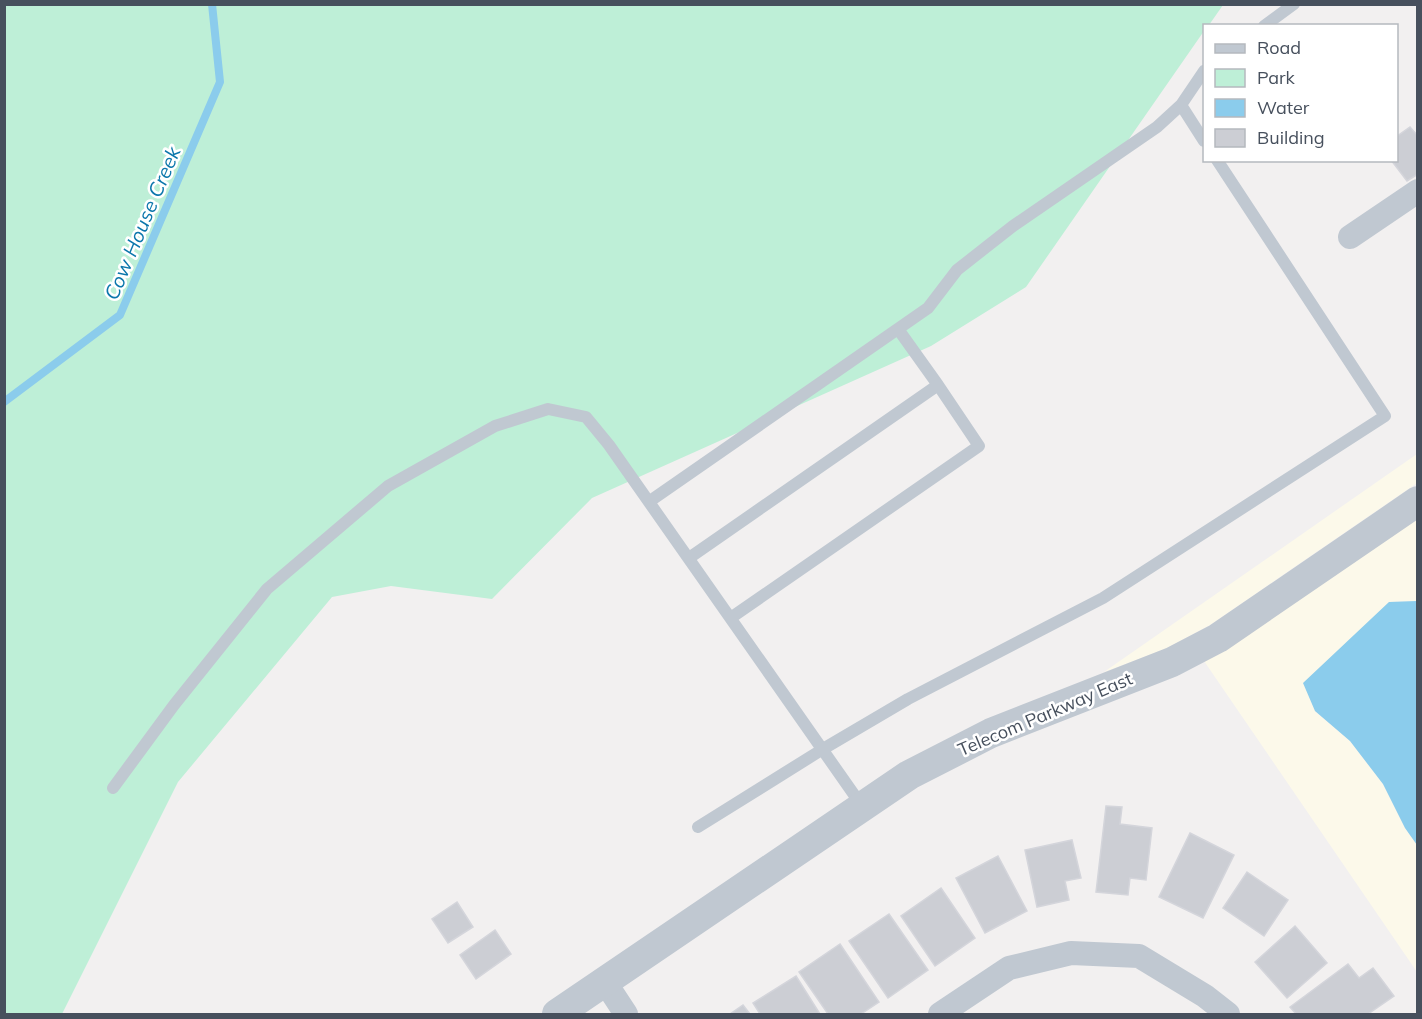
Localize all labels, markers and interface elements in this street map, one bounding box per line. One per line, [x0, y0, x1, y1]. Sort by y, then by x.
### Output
legend [1203, 24, 1398, 162]
text: Road [1257, 36, 1301, 59]
text: Park [1257, 66, 1296, 89]
text: Water [1257, 96, 1310, 119]
text: Building [1257, 126, 1325, 149]
water label: Cow House Creek [98, 142, 186, 303]
street label: Telecom Parkway East [954, 667, 1136, 761]

